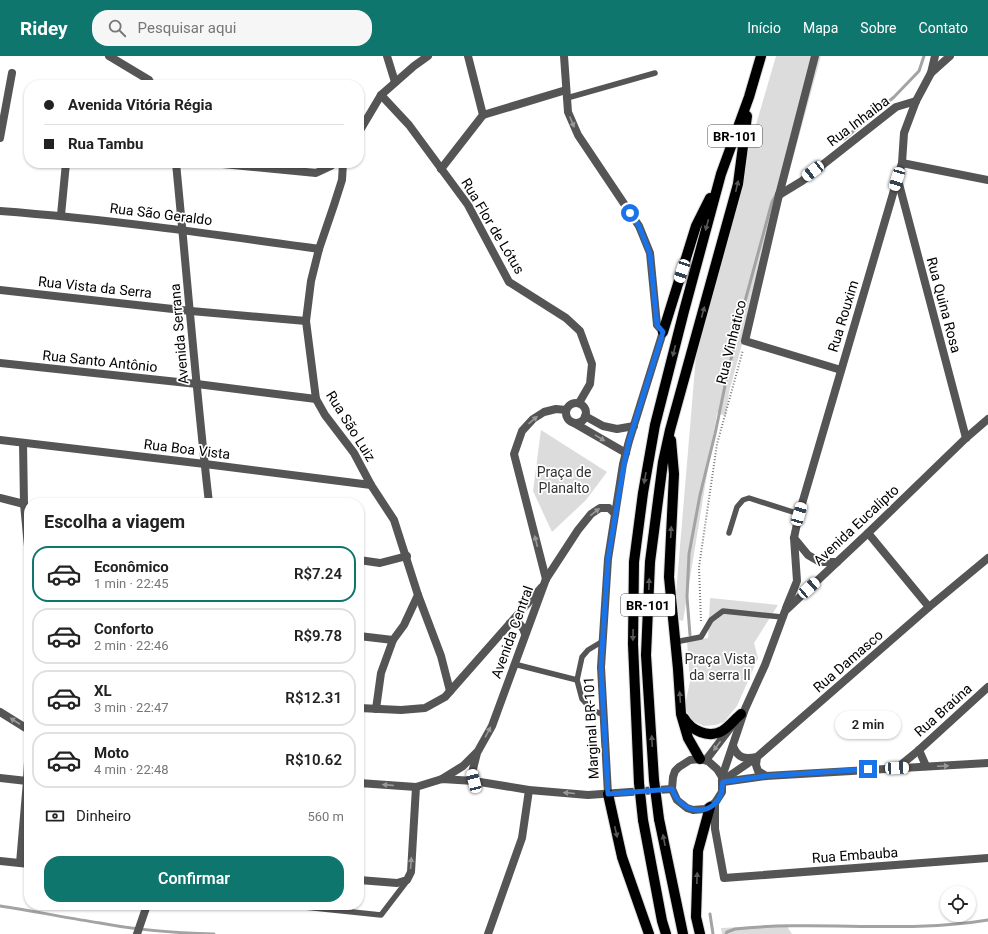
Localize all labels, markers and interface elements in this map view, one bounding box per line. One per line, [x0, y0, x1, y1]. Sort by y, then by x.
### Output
search box [92, 10, 372, 46]
text: Ridey [20, 17, 68, 40]
icon: search [106, 17, 128, 39]
text: Pesquisar aqui [138, 19, 236, 37]
text: Início [747, 20, 781, 36]
text: Mapa [803, 20, 838, 36]
text: Sobre [860, 20, 897, 36]
text: Contato [919, 20, 968, 36]
street label: Rua Inhaiba [824, 93, 892, 149]
text: Avenida Vitória Régia [68, 96, 213, 114]
one-way arrow [569, 116, 576, 128]
road number: BR-101 [708, 125, 762, 147]
text: Rua Tambu [68, 135, 143, 153]
car [800, 159, 826, 183]
car [888, 166, 906, 192]
street label: Rua Flor de Lótus [458, 175, 528, 277]
one-way arrow [734, 180, 740, 192]
street label: Rua São Geraldo [109, 200, 213, 228]
route start [621, 204, 639, 222]
one-way arrow [704, 219, 710, 232]
street label: Rua Quina Rosa [924, 255, 964, 355]
car [673, 258, 691, 284]
street label: Rua Vista da Serra [37, 273, 153, 301]
street label: Rua Rouxim [824, 278, 862, 354]
street label: Avenida Serrana [167, 283, 191, 385]
street label: Rua Vinhatico [713, 298, 749, 386]
one-way arrow [700, 306, 706, 318]
one-way arrow [670, 345, 676, 357]
street label: Rua Santo Antônio [42, 347, 158, 375]
street label: Rua São Luiz [323, 388, 379, 464]
one-way arrow [527, 416, 538, 425]
one-way arrow [595, 434, 605, 442]
street label: Rua Boa Vista [143, 436, 231, 462]
park label: Praça de Planalto [537, 464, 591, 496]
one-way arrow [642, 472, 648, 484]
street label: Avenida Eucalipto [810, 481, 902, 569]
car [790, 501, 808, 527]
one-way arrow [589, 508, 600, 516]
text: Escolha a viagem [44, 511, 185, 532]
one-way arrow [668, 526, 675, 538]
one-way arrow [533, 535, 539, 547]
icon: car [46, 556, 82, 592]
text: Econômico [94, 558, 169, 576]
text: R$7.24 [294, 565, 342, 583]
text: 1 min · 22:45 [94, 576, 169, 591]
car [796, 576, 822, 600]
one-way arrow [646, 577, 652, 590]
street label: Avenida Central [488, 584, 536, 680]
road number: BR-101 [621, 594, 675, 616]
icon: car [46, 618, 82, 654]
text: Conforto [94, 620, 154, 638]
text: R$9.78 [294, 627, 342, 645]
street label: Rua Damasco [810, 627, 886, 695]
one-way arrow [630, 629, 636, 642]
text: 2 min · 22:46 [94, 638, 169, 653]
park label: Praça Vista da serra II [684, 651, 756, 683]
street label: Marginal BR-101 [580, 676, 602, 780]
icon: car [46, 680, 82, 716]
street label: Rua Braúna [911, 680, 975, 740]
text: XL [94, 682, 112, 700]
text: R$12.31 [285, 689, 342, 707]
one-way arrow [676, 691, 683, 703]
text: 3 min · 22:47 [94, 700, 169, 715]
callout: 2 min [835, 711, 901, 739]
one-way arrow [9, 717, 21, 724]
text: 2 min [852, 717, 884, 732]
one-way arrow [485, 726, 492, 738]
one-way arrow [649, 735, 655, 748]
one-way arrow [713, 740, 721, 751]
icon: car [46, 742, 82, 778]
text: Moto [94, 744, 129, 762]
text: R$10.62 [285, 751, 342, 769]
route end [859, 760, 877, 778]
car [885, 761, 909, 775]
text: 4 min · 22:48 [94, 762, 169, 777]
one-way arrow [937, 762, 949, 769]
car [465, 768, 483, 794]
one-way arrow [382, 782, 394, 788]
one-way arrow [563, 790, 575, 797]
icon: cash [44, 805, 66, 827]
text: Dinheiro [76, 807, 131, 825]
text: 560 m [307, 809, 344, 824]
one-way arrow [614, 826, 620, 839]
one-way arrow [660, 834, 666, 847]
street label: Rua Embauba [811, 844, 899, 866]
button: Confirmar [44, 856, 344, 902]
one-way arrow [408, 857, 415, 869]
one-way arrow [694, 871, 700, 884]
map controls [940, 886, 976, 922]
button: locate [940, 886, 976, 922]

